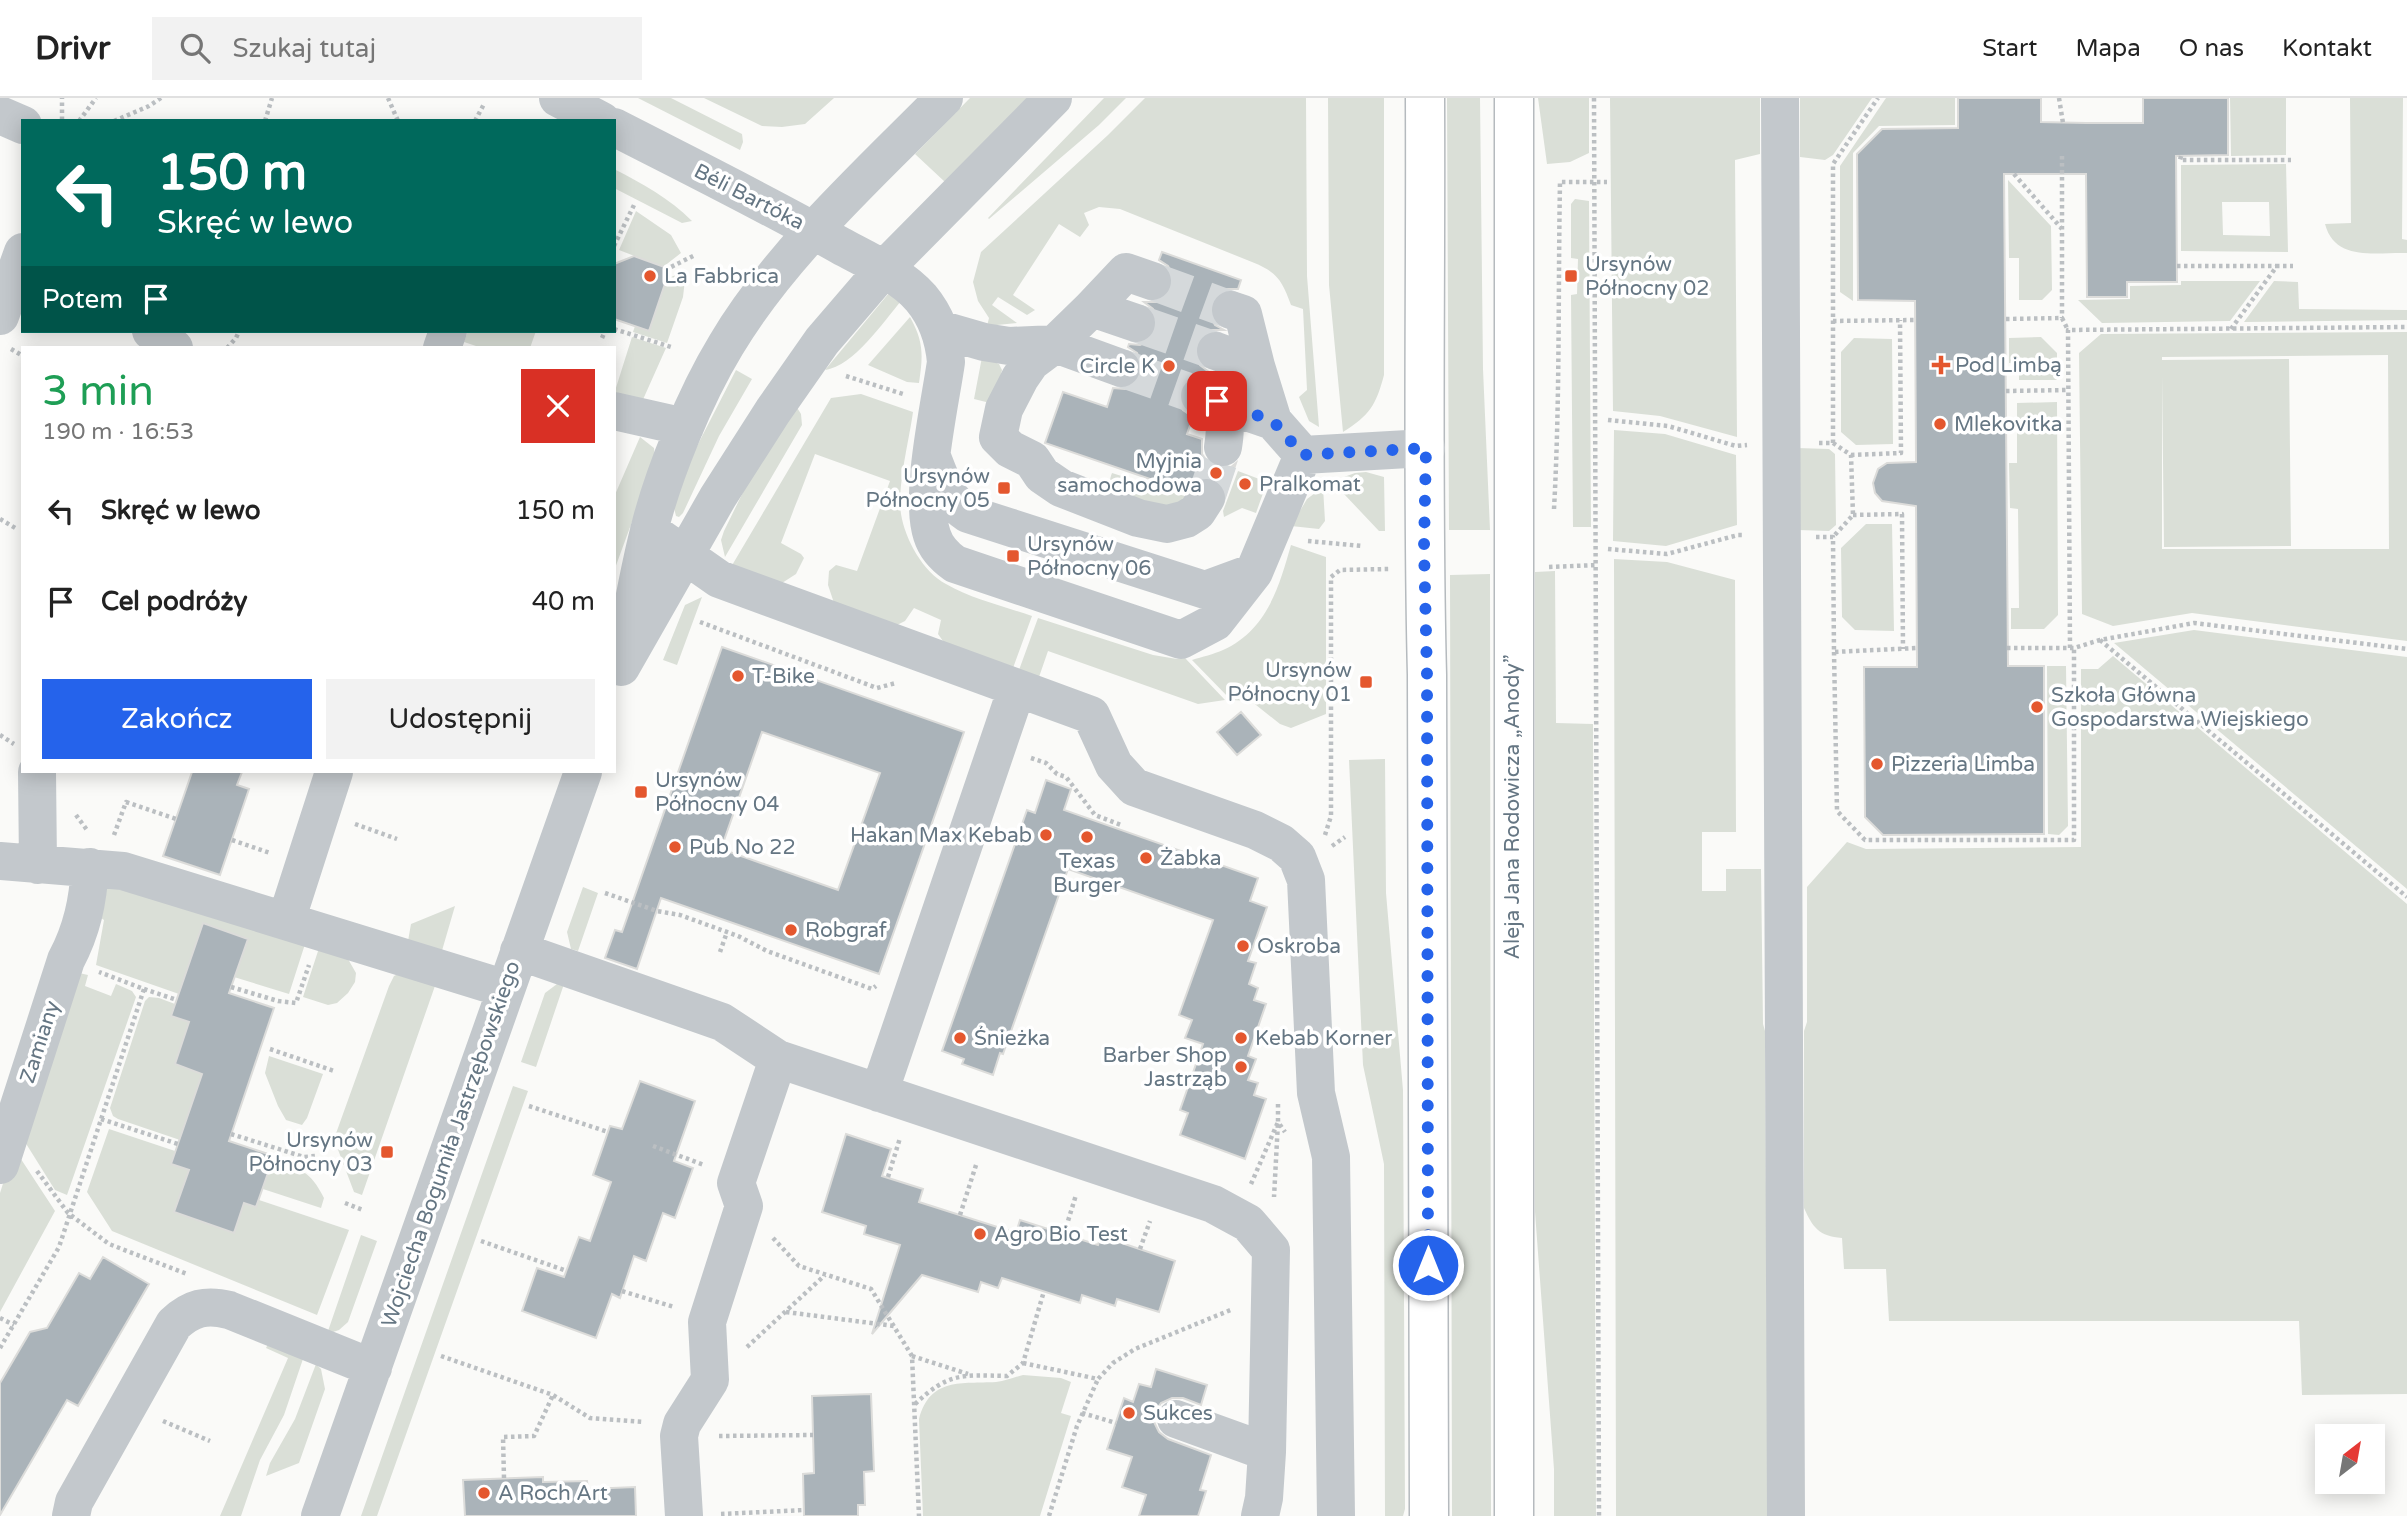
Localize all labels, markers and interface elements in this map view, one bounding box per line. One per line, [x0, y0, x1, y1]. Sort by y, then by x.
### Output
search box [152, 17, 642, 80]
text: Drivr [35, 29, 110, 68]
icon: search [176, 29, 214, 67]
text: Szukaj tutaj [232, 33, 376, 64]
text: Start [1982, 34, 2037, 63]
text: Mapa [2075, 34, 2141, 63]
text: O nas [2179, 34, 2244, 63]
text: Kontakt [2282, 34, 2372, 63]
text: 150 m [157, 144, 307, 203]
icon: left [42, 147, 133, 238]
street label: Béli Bartóka [690, 159, 808, 235]
text: Skręć w lewo [157, 204, 353, 242]
place label: Ursynów Północny 02 [1585, 252, 1710, 301]
place label: La Fabbrica [664, 264, 779, 289]
marker: La Fabbrica [642, 268, 658, 284]
marker: Ursynów Północny 02 [1563, 268, 1579, 284]
icon: arrive [137, 280, 175, 318]
text: Potem [42, 284, 123, 315]
place label: Pod Limbą [1955, 353, 2062, 378]
place label: Circle K [1080, 354, 1155, 379]
marker: Pod Limbą [1933, 357, 1949, 373]
marker: Circle K [1161, 358, 1177, 374]
text: 3 min [42, 366, 154, 417]
button: close [521, 369, 595, 443]
pin [1187, 371, 1247, 431]
icon: arrive [1198, 382, 1236, 420]
place label: Mlekovitka [1954, 412, 2063, 437]
marker: Mlekovitka [1932, 416, 1948, 432]
text: 190 m · 16:53 [42, 418, 194, 446]
place label: Myjnia samochodowa [1057, 449, 1202, 498]
place label: Ursynów Północny 05 [866, 464, 990, 513]
marker: Myjnia samochodowa [1208, 465, 1224, 481]
place label: Pralkomat [1259, 472, 1361, 497]
marker: Pralkomat [1237, 476, 1253, 492]
marker: Ursynów Północny 05 [996, 480, 1012, 496]
icon: left [42, 492, 80, 530]
text: Skręć w lewo [101, 495, 261, 526]
text: 150 m [515, 495, 595, 526]
place label: Ursynów Północny 06 [1027, 532, 1152, 581]
marker: Ursynów Północny 06 [1005, 548, 1021, 564]
icon: arrive [42, 583, 80, 621]
text: Cel podróży [101, 586, 248, 617]
text: 40 m [532, 586, 595, 617]
street label: Aleja Jana Rodowicza „Anody” [1500, 655, 1525, 959]
place label: Ursynów Północny 01 [1228, 658, 1352, 707]
place label: T-Bike [752, 664, 815, 689]
marker: T-Bike [730, 668, 746, 684]
marker: Ursynów Północny 01 [1358, 674, 1374, 690]
button: Zakończ [42, 679, 312, 759]
button: Udostępnij [326, 679, 595, 759]
place label: Szkoła Główna Gospodarstwa Wiejskiego [2051, 683, 2309, 732]
marker: Szkoła Główna Gospodarstwa Wiejskiego [2029, 699, 2045, 715]
place label: Pizzeria Limba [1891, 752, 2035, 777]
marker: Pizzeria Limba [1869, 756, 1885, 772]
place label: Ursynów Północny 04 [655, 768, 780, 817]
marker: Ursynów Północny 04 [633, 784, 649, 800]
place label: Hakan Max Kebab [850, 823, 1032, 848]
marker: Hakan Max Kebab [1038, 827, 1054, 843]
marker: Texas Burger [1079, 829, 1095, 845]
place label: Pub No 22 [689, 835, 796, 860]
marker: Pub No 22 [667, 839, 683, 855]
place label: Żabka [1160, 846, 1222, 871]
place label: Texas Burger [1053, 849, 1121, 898]
marker: Żabka [1138, 850, 1154, 866]
place label: Robgraf [805, 918, 887, 943]
marker: Robgraf [783, 922, 799, 938]
place label: Oskroba [1257, 934, 1341, 959]
marker: Oskroba [1235, 938, 1251, 954]
street label: Wojciecha Bogumiła Jastrzębowskiego [376, 958, 526, 1330]
street label: Zamiany [15, 998, 65, 1086]
place label: Śnieżka [974, 1026, 1050, 1051]
place label: Kebab Korner [1255, 1026, 1392, 1051]
marker: Śnieżka [952, 1030, 968, 1046]
marker: Kebab Korner [1233, 1030, 1249, 1046]
place label: Barber Shop Jastrząb [1102, 1043, 1227, 1092]
marker: Barber Shop Jastrząb [1233, 1059, 1249, 1075]
place label: Ursynów Północny 03 [249, 1128, 373, 1177]
marker: Ursynów Północny 03 [379, 1144, 395, 1160]
place label: Agro Bio Test [994, 1222, 1128, 1247]
marker: Agro Bio Test [972, 1226, 988, 1242]
position arrow [1391, 1228, 1465, 1302]
place label: Sukces [1143, 1401, 1213, 1426]
marker: Sukces [1121, 1405, 1137, 1421]
north arrow [2315, 1424, 2385, 1494]
map controls [2315, 1424, 2385, 1494]
place label: A Roch Art [498, 1481, 608, 1506]
marker: A Roch Art [476, 1485, 492, 1501]

